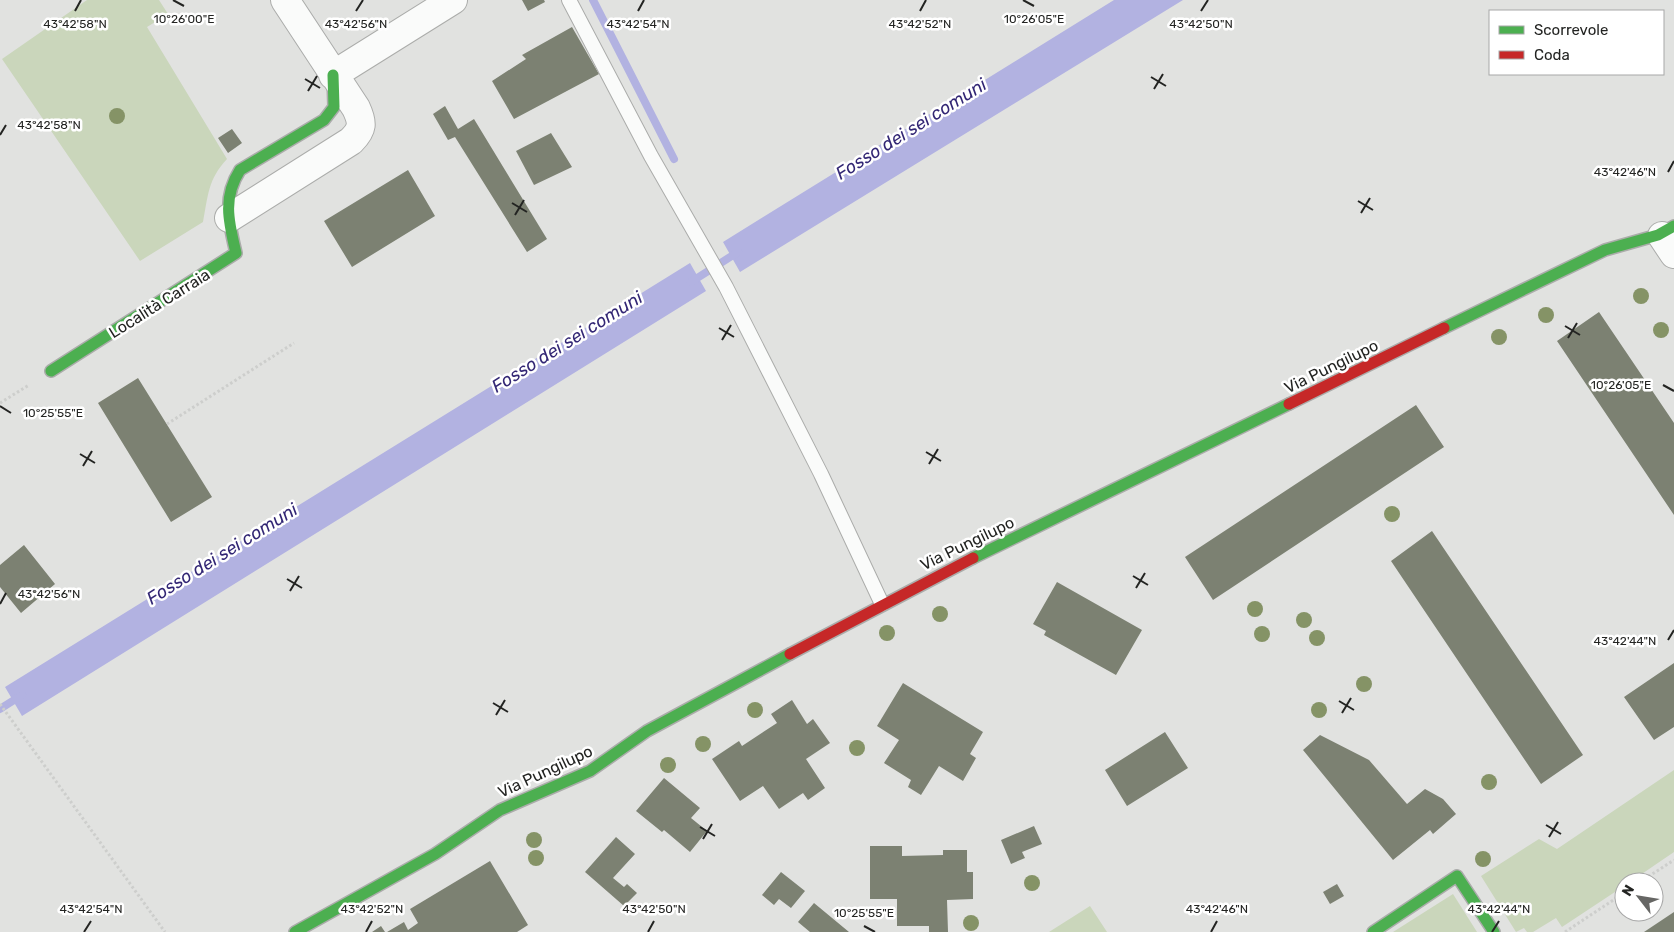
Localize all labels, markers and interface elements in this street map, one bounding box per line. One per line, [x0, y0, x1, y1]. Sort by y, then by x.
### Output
legend [1489, 10, 1664, 75]
text: 10°26'00"E [154, 12, 214, 26]
text: 10°26'05"E [1004, 12, 1064, 26]
text: 43°42'58"N [43, 17, 107, 31]
text: 43°42'56"N [325, 17, 387, 31]
text: 43°42'54"N [606, 17, 670, 31]
text: 43°42'52"N [889, 17, 951, 31]
text: 43°42'50"N [1169, 17, 1233, 31]
text: Scorrevole [1534, 21, 1608, 39]
text: Coda [1534, 46, 1570, 64]
water label: Fosso dei sei comuni [831, 73, 991, 184]
text: 43°42'58"N [17, 118, 81, 132]
text: 43°42'46"N [1594, 165, 1656, 179]
street label: Località Carraia [105, 265, 213, 342]
water label: Fosso dei sei comuni [487, 286, 647, 397]
street label: Via Pungilupo [1281, 335, 1381, 397]
text: 10°26'05"E [1591, 378, 1651, 392]
text: 10°25'55"E [23, 406, 83, 420]
water label: Fosso dei sei comuni [142, 498, 302, 609]
street label: Via Pungilupo [917, 512, 1017, 574]
text: 43°42'56"N [18, 587, 80, 601]
text: 43°42'44"N [1594, 634, 1656, 648]
street label: Via Pungilupo [495, 741, 596, 802]
north arrow [1614, 872, 1664, 922]
text: N [1618, 882, 1638, 899]
text: 43°42'54"N [59, 902, 123, 916]
text: 43°42'52"N [341, 902, 403, 916]
text: 43°42'50"N [622, 902, 686, 916]
text: 43°42'46"N [1186, 902, 1248, 916]
text: 43°42'44"N [1468, 902, 1530, 916]
text: 10°25'55"E [834, 906, 894, 920]

